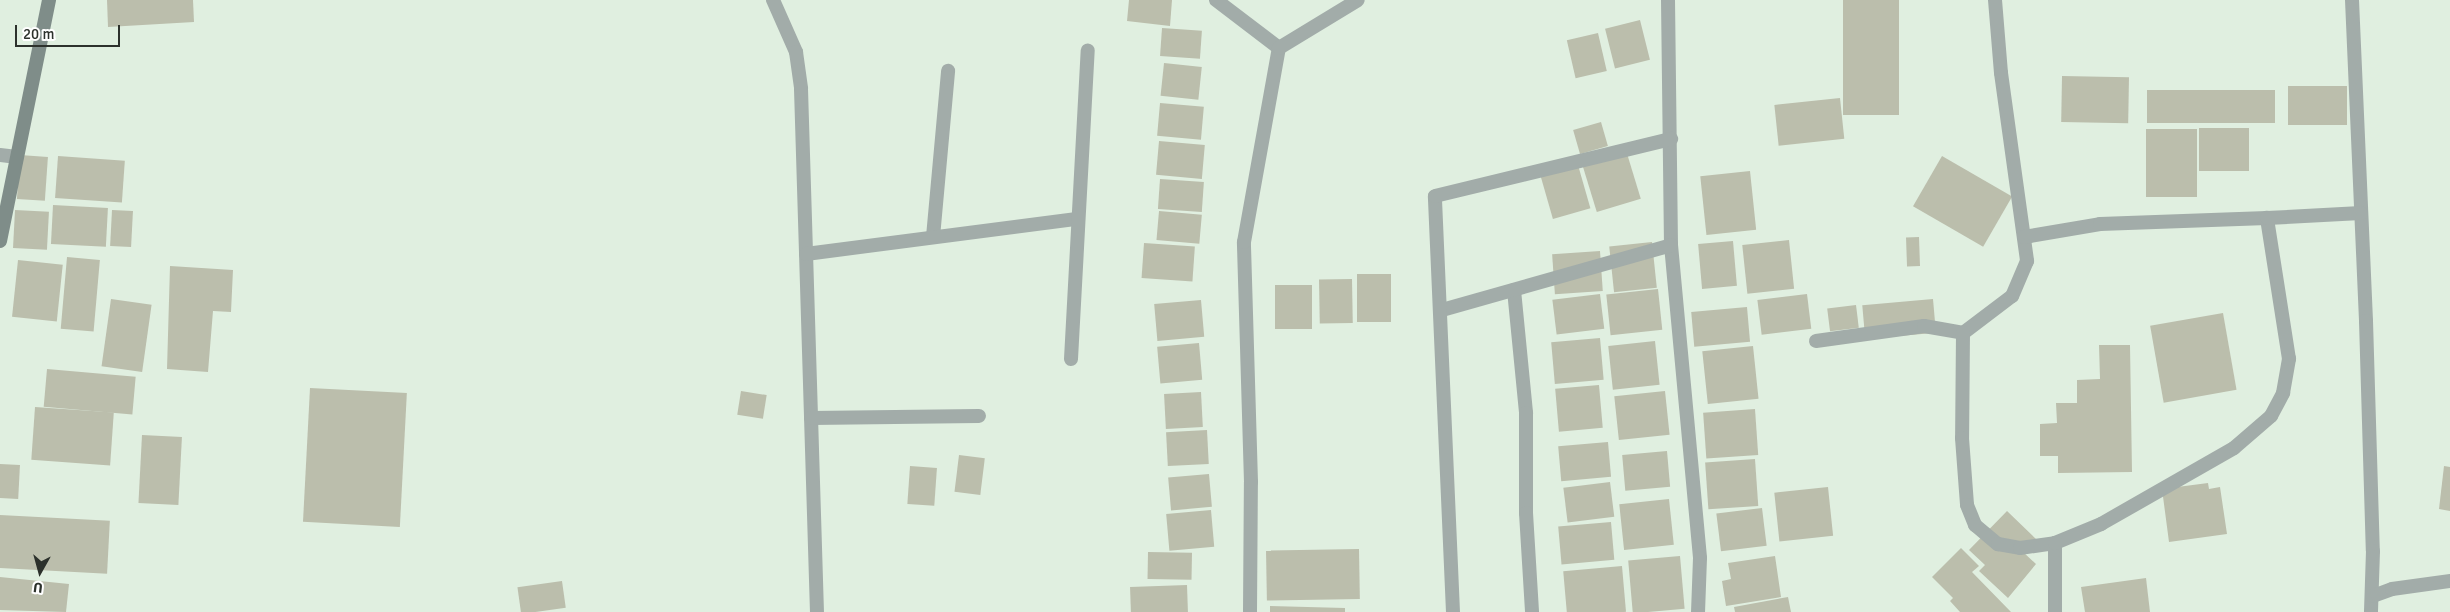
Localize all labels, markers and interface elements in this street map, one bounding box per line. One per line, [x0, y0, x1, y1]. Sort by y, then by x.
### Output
scale bar [18, 15, 122, 47]
text: 20 m [23, 25, 54, 43]
north arrow [15, 547, 65, 597]
text: U [32, 578, 44, 596]

